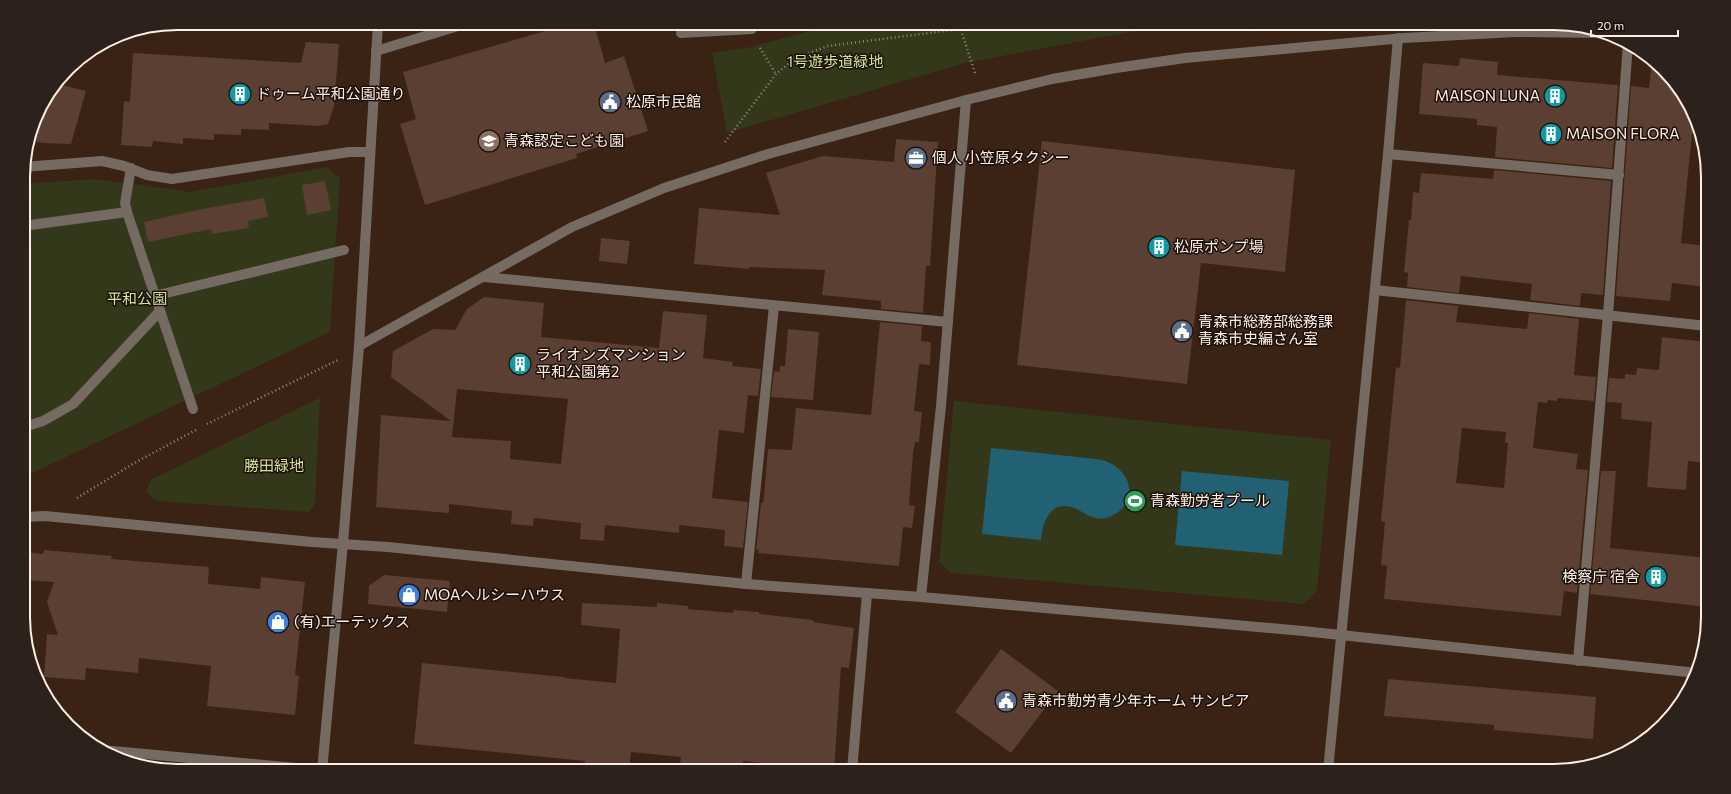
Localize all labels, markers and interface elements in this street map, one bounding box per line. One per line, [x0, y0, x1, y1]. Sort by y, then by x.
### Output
scale bar [1591, 12, 1678, 38]
text: 20 m [1597, 18, 1624, 32]
park label: 1号遊歩道緑地 [787, 52, 883, 70]
building icon: ドゥーム平和公園通り [227, 81, 253, 107]
building icon: MAISON LUNA [1542, 83, 1568, 109]
place label: ドゥーム平和公園通り [256, 84, 406, 102]
place label: MAISON LUNA [1435, 86, 1540, 104]
public building icon: 松原市民館 [597, 89, 623, 115]
place label: 松原市民館 [626, 92, 701, 110]
building icon: MAISON FLORA [1538, 121, 1564, 147]
place label: MAISON FLORA [1566, 124, 1680, 142]
school or university icon: 青森認定こども園 [476, 128, 502, 154]
place label: 青森認定こども園 [504, 131, 624, 149]
office icon: 個人 小笠原タクシー [903, 145, 929, 171]
place label: 個人 小笠原タクシー [932, 148, 1070, 166]
building icon: 松原ポンプ場 [1146, 234, 1172, 260]
place label: 松原ポンプ場 [1174, 237, 1264, 255]
park label: 平和公園 [107, 289, 167, 307]
place label: 青森市総務部総務課 青森市史編さん室 [1198, 312, 1333, 347]
public building icon: 青森市総務部総務課 青森市史編さん室 [1169, 318, 1195, 344]
place label: ライオンズマンション 平和公園第2 [536, 345, 686, 380]
building icon: ライオンズマンション 平和公園第2 [507, 351, 533, 377]
park label: 勝田緑地 [244, 456, 304, 474]
sports icon: 青森勤労者プール [1122, 488, 1148, 514]
place label: 青森勤労者プール [1150, 491, 1270, 509]
building icon: 検察庁 宿舎 [1643, 564, 1669, 590]
place label: 検察庁 宿舎 [1562, 567, 1640, 585]
shop icon: MOAヘルシーハウス [396, 582, 422, 608]
place label: MOAヘルシーハウス [424, 585, 565, 603]
shop icon: (有)エーテックス [265, 609, 291, 635]
place label: (有)エーテックス [294, 612, 410, 630]
public building icon: 青森市勤労青少年ホーム サンピア [993, 688, 1019, 714]
place label: 青森市勤労青少年ホーム サンピア [1022, 691, 1249, 709]

